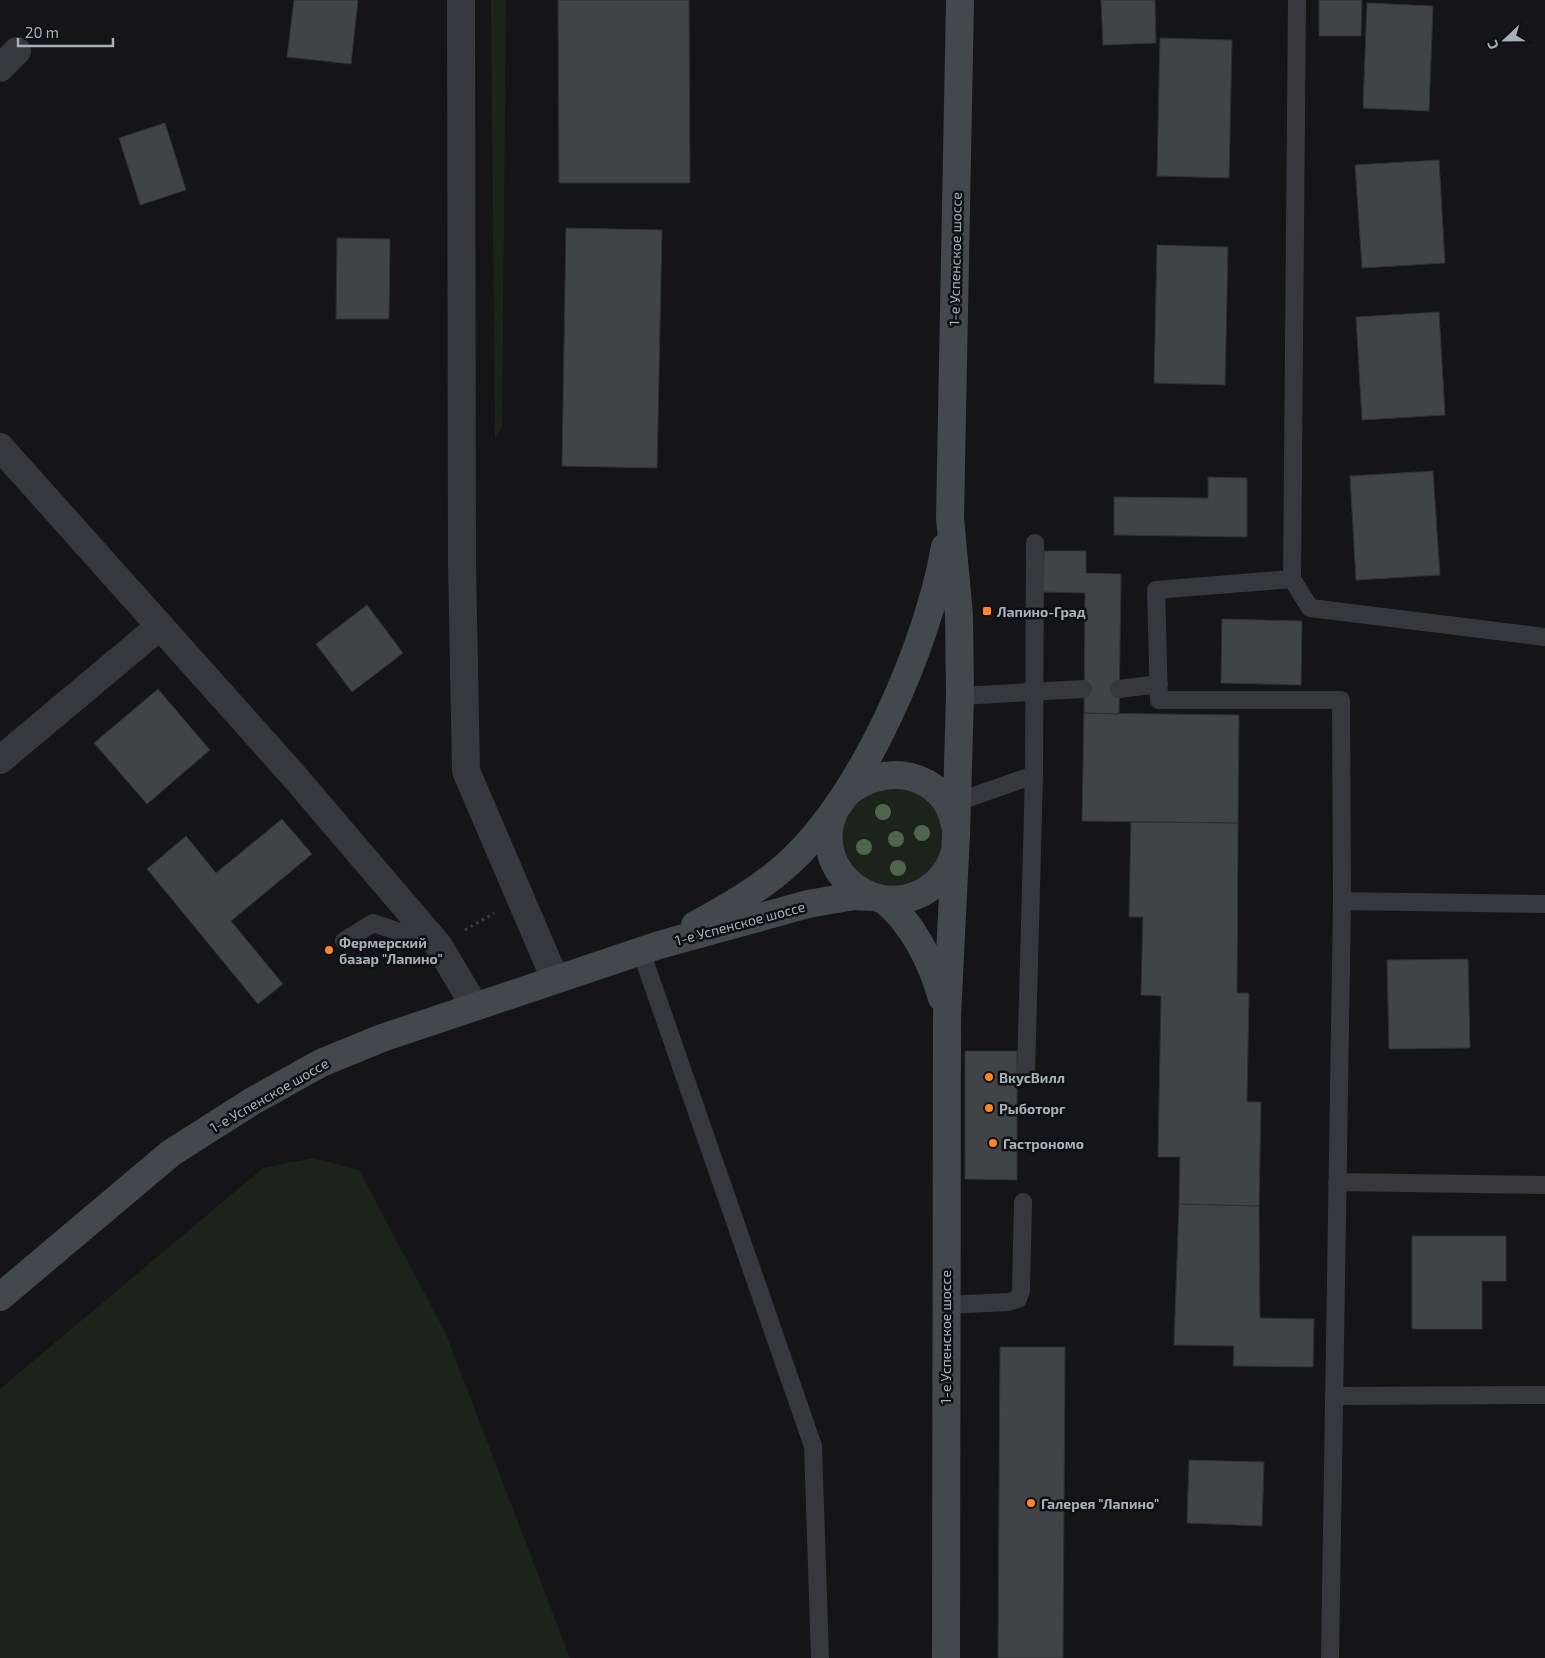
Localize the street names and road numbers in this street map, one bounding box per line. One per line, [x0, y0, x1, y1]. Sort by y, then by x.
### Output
street label: 1-е Успенское шоссе [945, 192, 965, 326]
street label: 1-е Успенское шоссе [673, 897, 807, 949]
street label: 1-е Успенское шоссе [207, 1054, 331, 1136]
street label: 1-е Успенское шоссе [937, 1270, 954, 1404]

